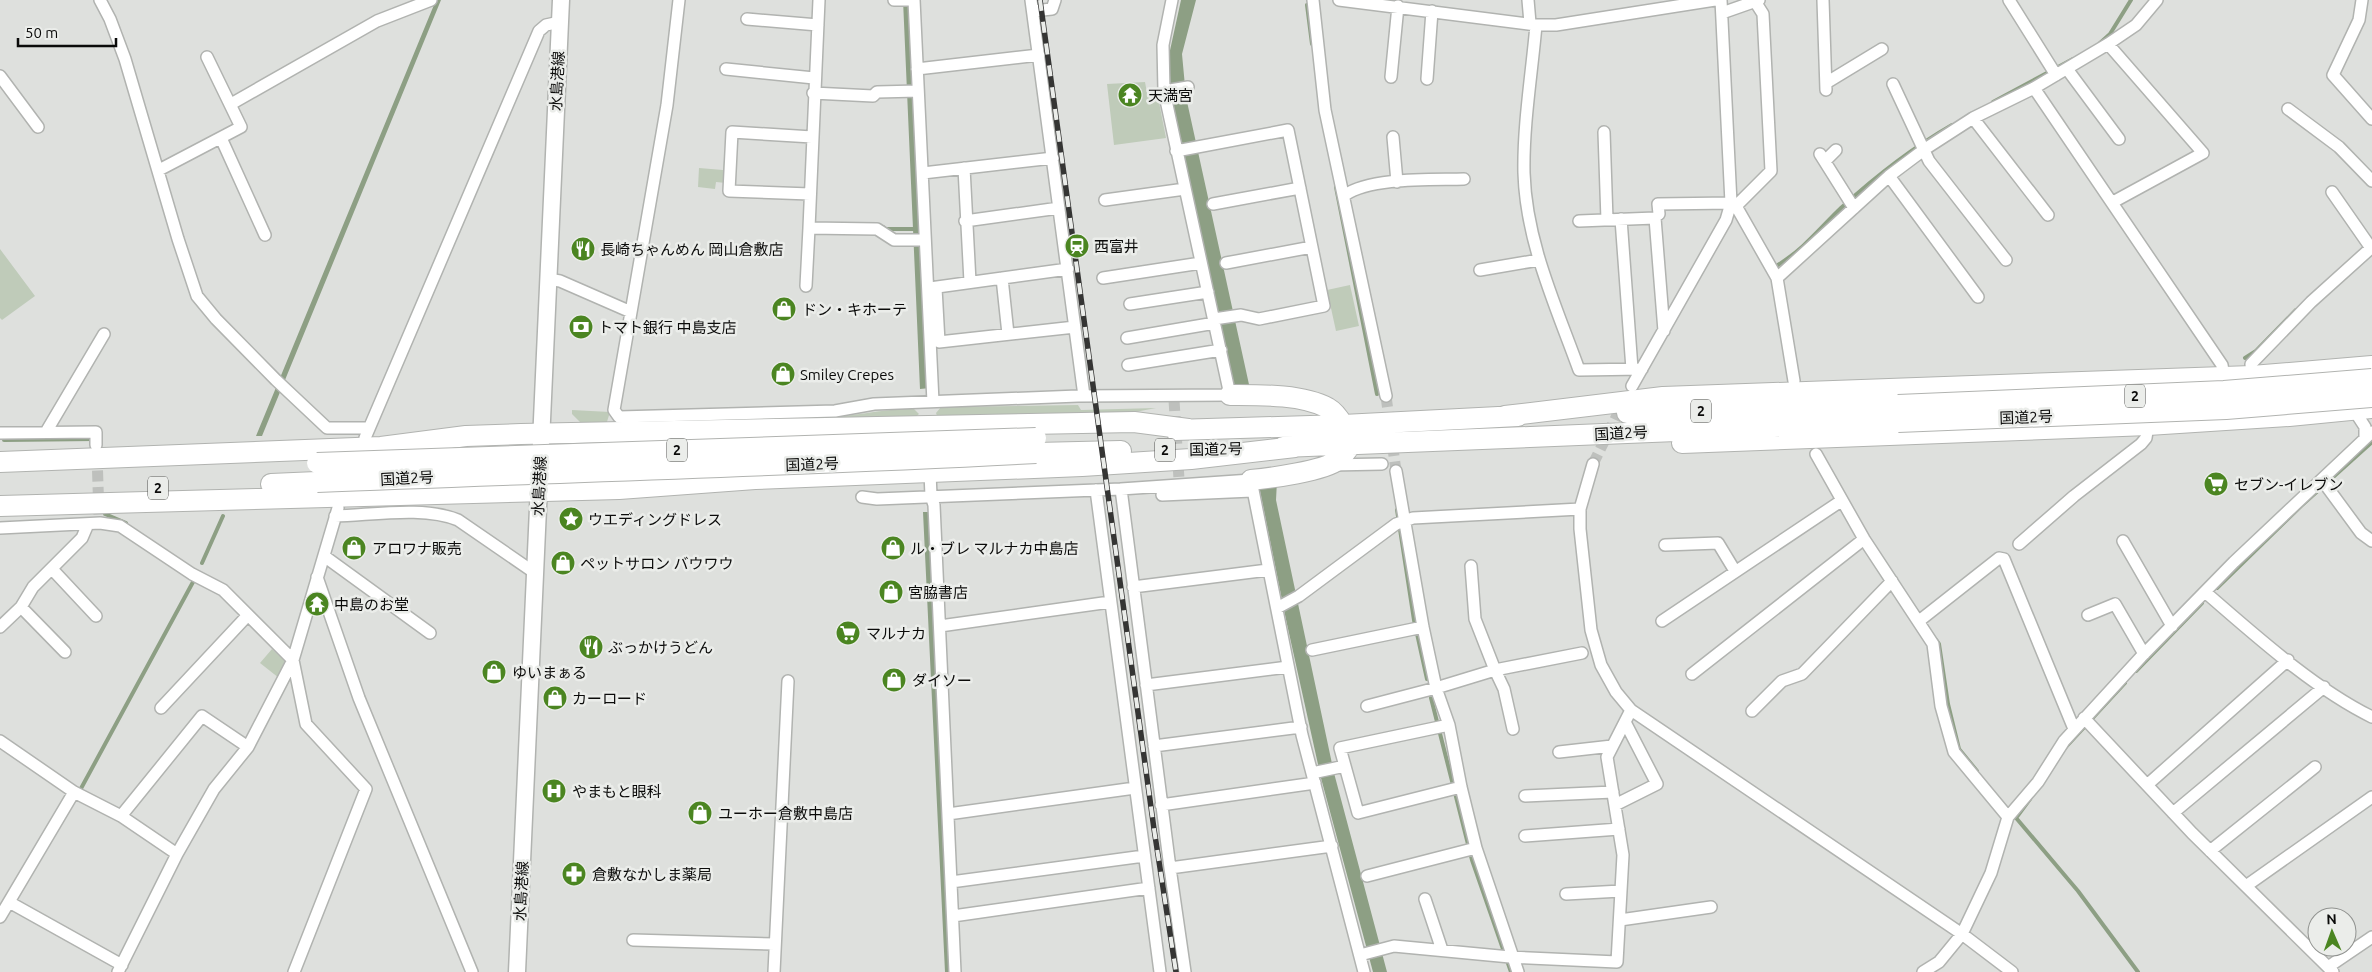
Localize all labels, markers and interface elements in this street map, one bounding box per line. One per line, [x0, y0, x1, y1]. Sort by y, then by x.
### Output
scale bar [18, 15, 115, 47]
text: 50 m [25, 24, 58, 41]
street label: 水島港線 [547, 51, 567, 111]
temple icon: 天満宮 [1117, 82, 1143, 108]
place label: 天満宮 [1148, 87, 1193, 104]
station icon: 西富井 [1064, 233, 1090, 259]
restaurant icon: 長崎ちゃんめん 岡山倉敷店 [570, 236, 596, 262]
place label: 西富井 [1094, 238, 1139, 255]
place label: 長崎ちゃんめん 岡山倉敷店 [600, 241, 783, 258]
shop icon: ドン・キホーテ [771, 296, 797, 322]
place label: ドン・キホーテ [802, 301, 907, 318]
bank icon: トマト銀行 中島支店 [568, 314, 594, 340]
place label: トマト銀行 中島支店 [598, 319, 736, 336]
shop icon: Smiley Crepes [770, 361, 796, 387]
place label: Smiley Crepes [800, 366, 894, 383]
road number: 2 [2125, 384, 2145, 408]
road number: 2 [1691, 400, 1711, 422]
street label: 国道2号 [1999, 408, 2053, 426]
street label: 国道2号 [1594, 423, 1648, 443]
road number: 2 [667, 438, 687, 462]
road number: 2 [1155, 438, 1175, 462]
street label: 国道2号 [1189, 440, 1243, 458]
street label: 国道2号 [785, 455, 839, 473]
street label: 水島港線 [529, 456, 549, 516]
street label: 国道2号 [380, 468, 434, 488]
supermarket icon: セブン-イレブン [2203, 471, 2229, 497]
road number: 2 [148, 476, 168, 499]
place label: セブン-イレブン [2234, 476, 2343, 493]
place icon: ウエディングドレス [558, 506, 584, 532]
place label: ウエディングドレス [588, 511, 722, 528]
shop icon: アロワナ販売 [341, 535, 367, 561]
shop icon: ル・ブレ マルナカ中島店 [880, 535, 906, 561]
place label: アロワナ販売 [372, 540, 462, 557]
place label: ル・ブレ マルナカ中島店 [910, 540, 1078, 557]
shop icon: ペットサロン バウワウ [550, 550, 576, 576]
place label: ペットサロン バウワウ [580, 555, 733, 572]
shop icon: 宮脇書店 [878, 579, 904, 605]
place label: 宮脇書店 [908, 584, 968, 601]
temple icon: 中島のお堂 [304, 591, 330, 617]
place label: 中島のお堂 [334, 596, 409, 613]
supermarket icon: マルナカ [835, 620, 861, 646]
place label: マルナカ [866, 625, 926, 642]
restaurant icon: ぶっかけうどん [578, 634, 604, 660]
place label: ぶっかけうどん [608, 639, 713, 656]
shop icon: ゆいまぁる [481, 659, 507, 685]
place label: ゆいまぁる [512, 664, 587, 681]
shop icon: ダイソー [881, 667, 907, 693]
place label: ダイソー [912, 672, 972, 689]
shop icon: カーロード [542, 685, 568, 711]
place label: カーロード [572, 690, 647, 707]
hospital icon: やまもと眼科 [541, 778, 567, 804]
place label: やまもと眼科 [572, 783, 662, 800]
shop icon: ユーホー倉敷中島店 [687, 800, 713, 826]
place label: ユーホー倉敷中島店 [718, 805, 853, 822]
street label: 水島港線 [511, 861, 531, 921]
pharmacy icon: 倉敷なかしま薬局 [561, 861, 587, 887]
place label: 倉敷なかしま薬局 [592, 866, 712, 883]
north arrow [2307, 907, 2357, 957]
text: N [2326, 911, 2337, 927]

